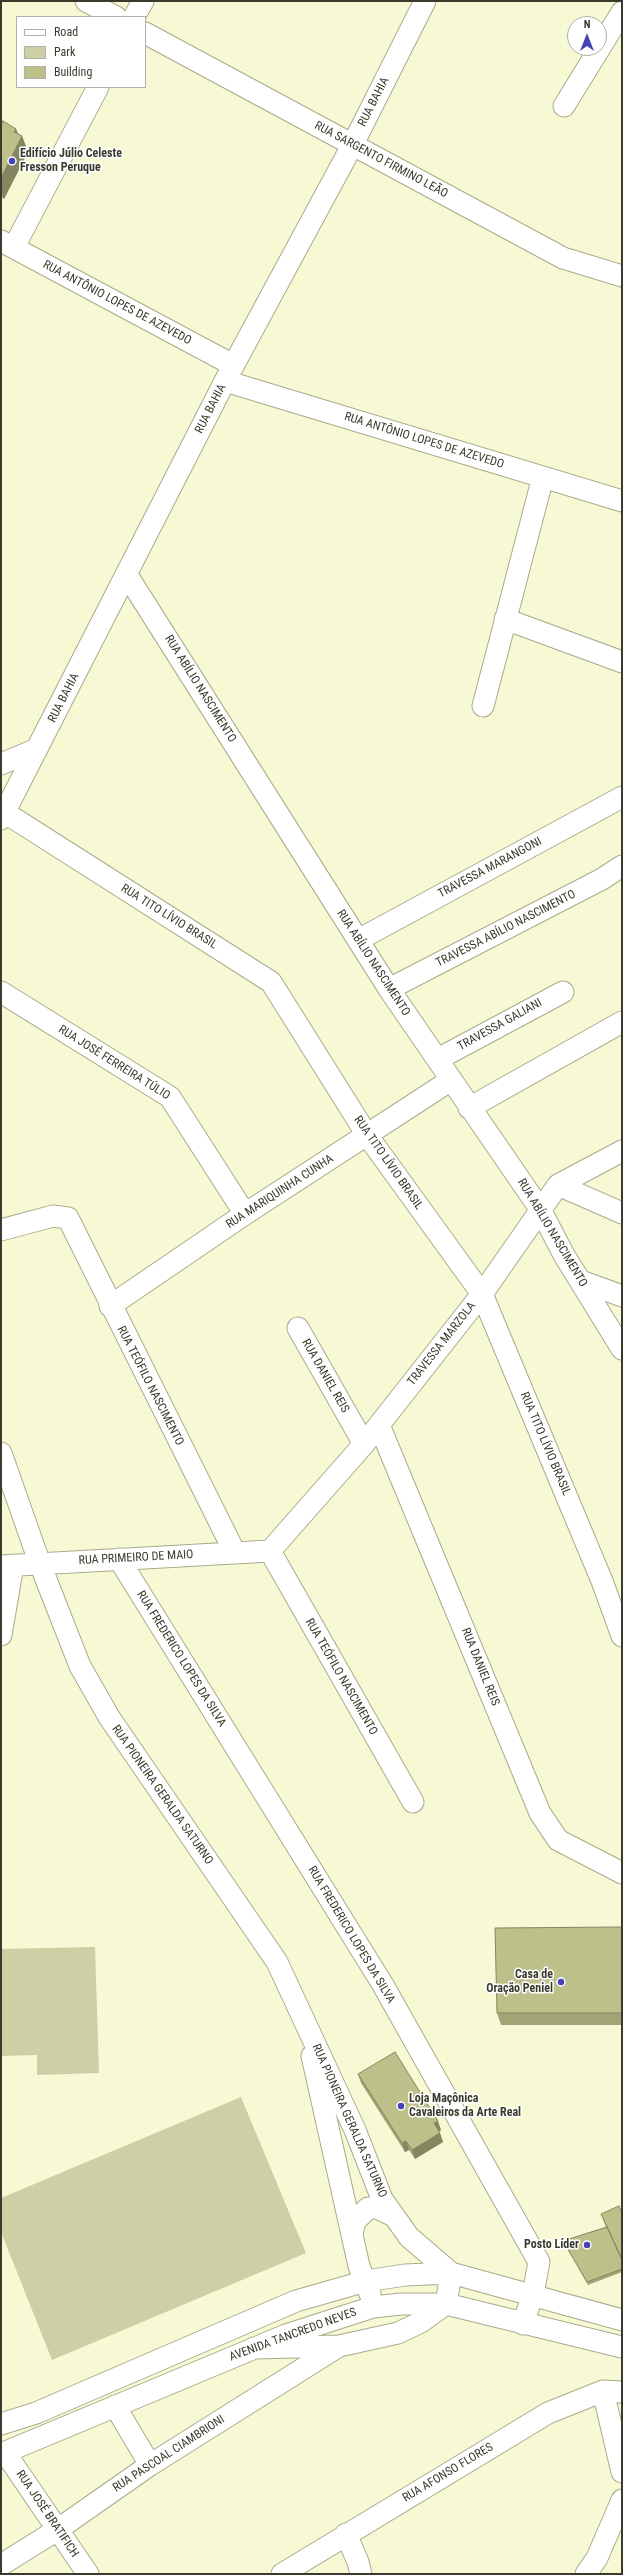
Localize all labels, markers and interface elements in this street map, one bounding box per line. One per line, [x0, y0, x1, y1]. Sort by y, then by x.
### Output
legend [16, 16, 146, 88]
north arrow [567, 16, 607, 56]
text: N [584, 18, 590, 31]
text: Road [54, 25, 78, 39]
text: Park [54, 45, 75, 59]
text: Building [54, 65, 92, 79]
street label: RUA BAHIA [355, 75, 393, 129]
street label: RUA SARGENTO FIRMINO LEÃO [312, 119, 450, 201]
place label: Edifício Júlio Celeste Fresson Peruque [20, 147, 122, 175]
marker: Edifício Júlio Celeste Fresson Peruque [7, 156, 17, 166]
street label: RUA ANTÔNIO LOPES DE AZEVEDO [40, 258, 194, 348]
street label: RUA BAHIA [192, 382, 230, 436]
street label: RUA ANTÔNIO LOPES DE AZEVEDO [342, 410, 506, 472]
street label: RUA ABÍLIO NASCIMENTO [161, 633, 239, 745]
street label: RUA BAHIA [45, 671, 83, 725]
street label: TRAVESSA MARANGONI [436, 835, 544, 901]
street label: RUA TITO LÍVIO BRASIL [118, 881, 220, 953]
street label: TRAVESSA ABÍLIO NASCIMENTO [434, 887, 578, 971]
street label: RUA ABÍLIO NASCIMENTO [333, 907, 413, 1019]
street label: TRAVESSA GALIANI [455, 996, 545, 1054]
street label: RUA JOSÉ FERREIRA TÚLIO [55, 1023, 173, 1103]
street label: RUA TITO LÍVIO BRASIL [350, 1113, 426, 1213]
street label: RUA MARIQUINHA CUNHA [224, 1152, 336, 1232]
street label: RUA ABÍLIO NASCIMENTO [514, 1176, 590, 1290]
street label: TRAVESSA MARZOLA [405, 1299, 479, 1389]
street label: RUA TEÓFILO NASCIMENTO [114, 1324, 186, 1448]
street label: RUA DANIEL REIS [298, 1337, 352, 1415]
street label: RUA TITO LÍVIO BRASIL [517, 1390, 573, 1498]
street label: RUA PRIMEIRO DE MAIO [78, 1548, 194, 1568]
street label: RUA FREDERICO LOPES DA SILVA [133, 1588, 229, 1730]
street label: RUA TEÓFILO NASCIMENTO [302, 1616, 380, 1738]
street label: RUA DANIEL REIS [458, 1626, 502, 1708]
street label: RUA PIONEIRA GERALDA SATURNO [108, 1723, 216, 1867]
street label: RUA FREDERICO LOPES DA SILVA [304, 1864, 398, 2006]
place label: Casa de Oração Peniel [486, 1968, 553, 1996]
marker: Casa de Oração Peniel [556, 1977, 566, 1987]
street label: RUA PIONEIRA GERALDA SATURNO [309, 2042, 389, 2200]
place label: Loja Maçônica Cavaleiros da Arte Real [409, 2092, 521, 2120]
marker: Loja Maçônica Cavaleiros da Arte Real [396, 2101, 406, 2111]
place label: Posto Líder [524, 2238, 579, 2252]
marker: Posto Líder [582, 2240, 592, 2250]
street label: AVENIDA TANCREDO NEVES [227, 2305, 359, 2365]
street label: RUA PASCOAL CIAMBRIONI [110, 2412, 228, 2496]
street label: RUA AFONSO FLORES [400, 2440, 496, 2506]
street label: RUA JOSÉ BRATIFICH [13, 2468, 81, 2560]

